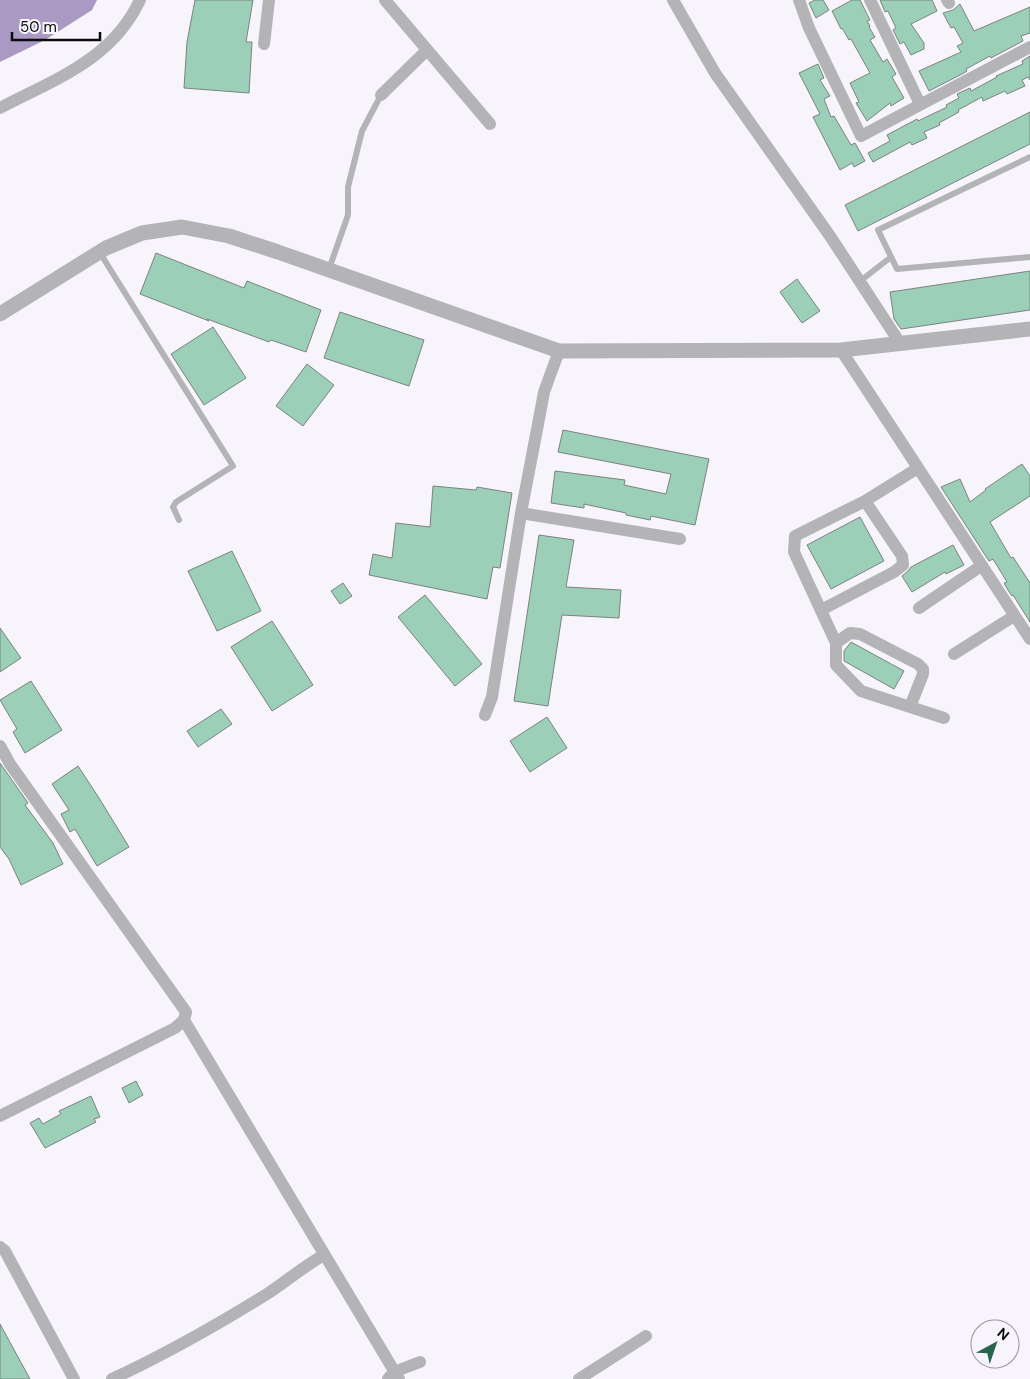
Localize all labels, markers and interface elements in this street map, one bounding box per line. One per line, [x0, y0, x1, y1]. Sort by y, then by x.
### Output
scale bar [12, 10, 100, 42]
text: 50 m [20, 17, 57, 37]
north arrow [970, 1319, 1020, 1369]
text: N [994, 1324, 1013, 1344]

